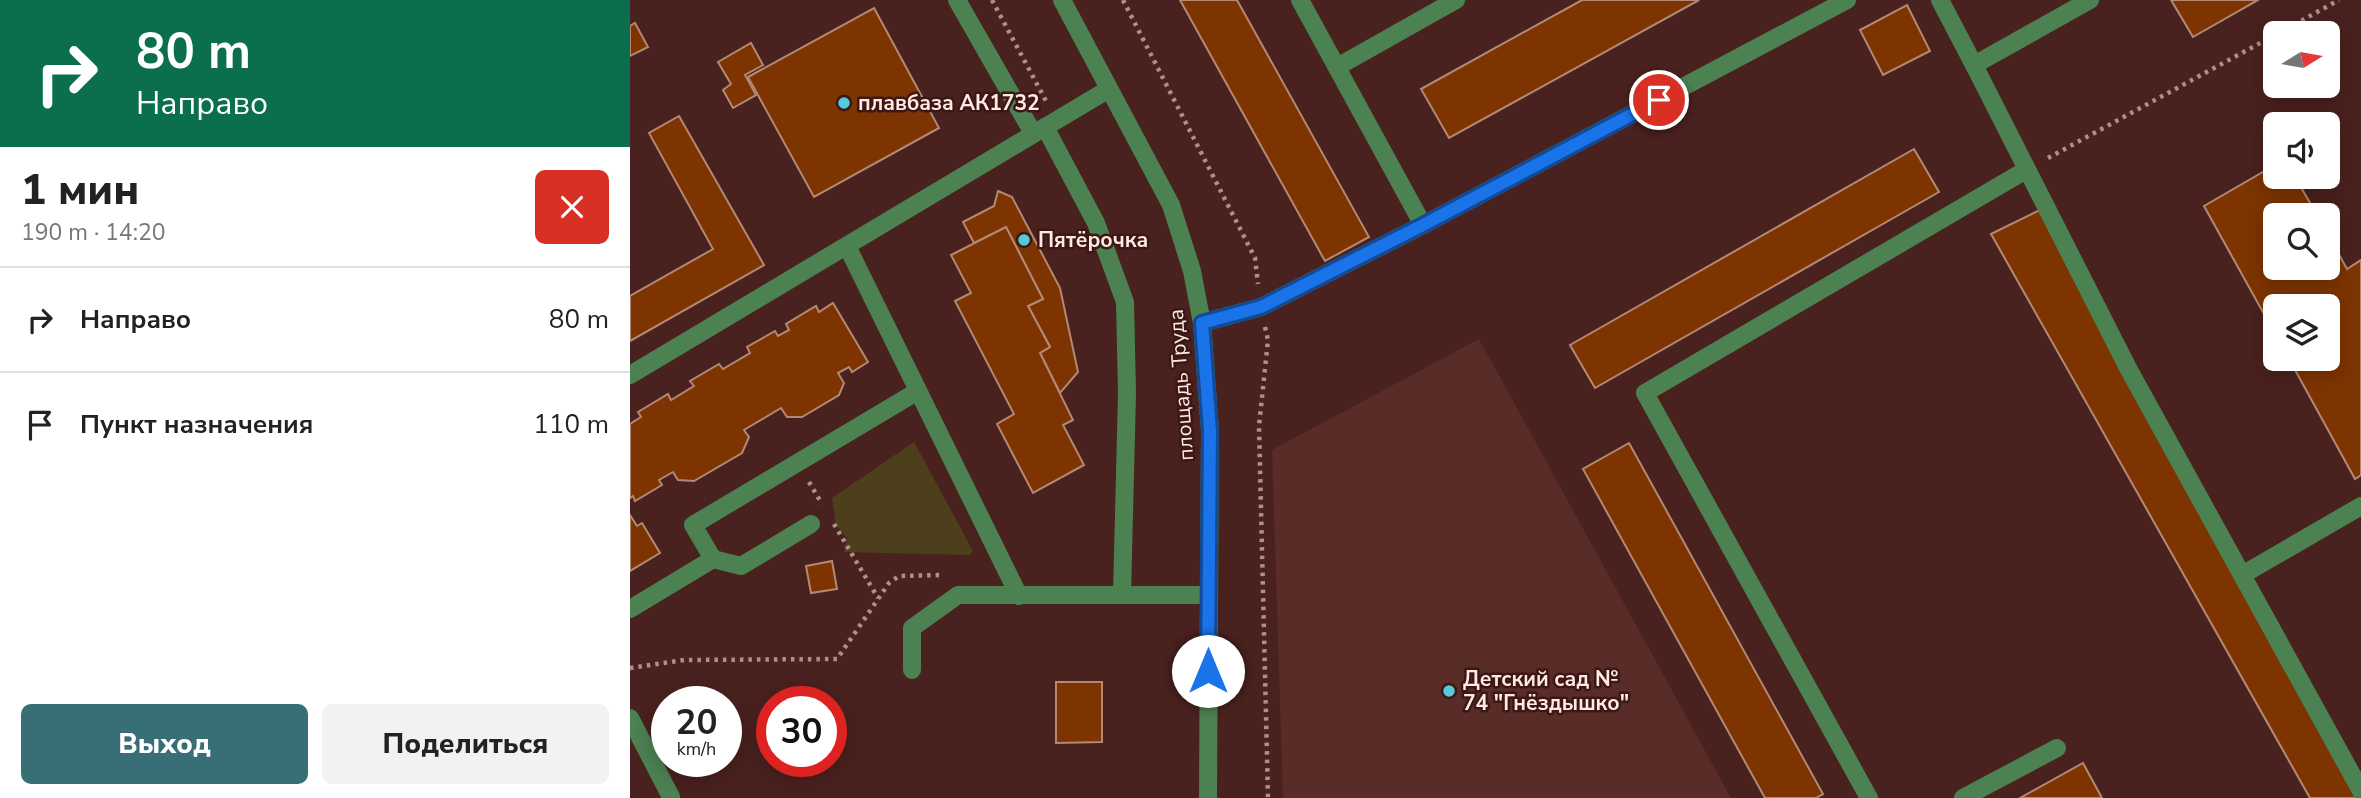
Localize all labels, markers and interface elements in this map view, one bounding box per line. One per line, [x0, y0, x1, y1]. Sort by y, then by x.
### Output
text: 80 m [136, 18, 251, 85]
north arrow [2263, 21, 2340, 98]
map controls [2263, 21, 2340, 371]
icon: right [21, 28, 112, 119]
pin [1629, 70, 1689, 130]
icon: arrive [1640, 81, 1678, 119]
text: Направо [136, 82, 268, 125]
place label: плавбаза АК1732 [858, 89, 1040, 117]
marker: плавбаза АК1732 [836, 95, 852, 111]
button: sound [2263, 112, 2340, 189]
text: 1 мин [21, 162, 139, 219]
button: close [535, 170, 609, 244]
button: search [2263, 203, 2340, 280]
text: 190 m · 14:20 [21, 217, 166, 248]
place label: Пятёрочка [1038, 226, 1148, 254]
marker: Пятёрочка [1016, 232, 1032, 248]
button: layers [2263, 294, 2340, 371]
icon: right [21, 301, 59, 339]
text: Направо [80, 302, 191, 337]
text: 80 m [549, 302, 609, 337]
street label: площадь Труда [1162, 308, 1200, 462]
icon: arrive [21, 406, 59, 444]
text: Пункт назначения [80, 407, 313, 442]
text: 110 m [533, 407, 609, 442]
position arrow [1171, 634, 1245, 708]
place label: Детский сад № 74 "Гнёздышко" [1463, 665, 1629, 717]
marker: Детский сад № 74 "Гнёздышко" [1441, 683, 1457, 699]
speed limit sign: 30 [756, 686, 847, 777]
text: 20 [675, 699, 718, 746]
button: Выход [21, 704, 308, 784]
button: Поделиться [322, 704, 609, 784]
text: km/h [677, 737, 716, 761]

